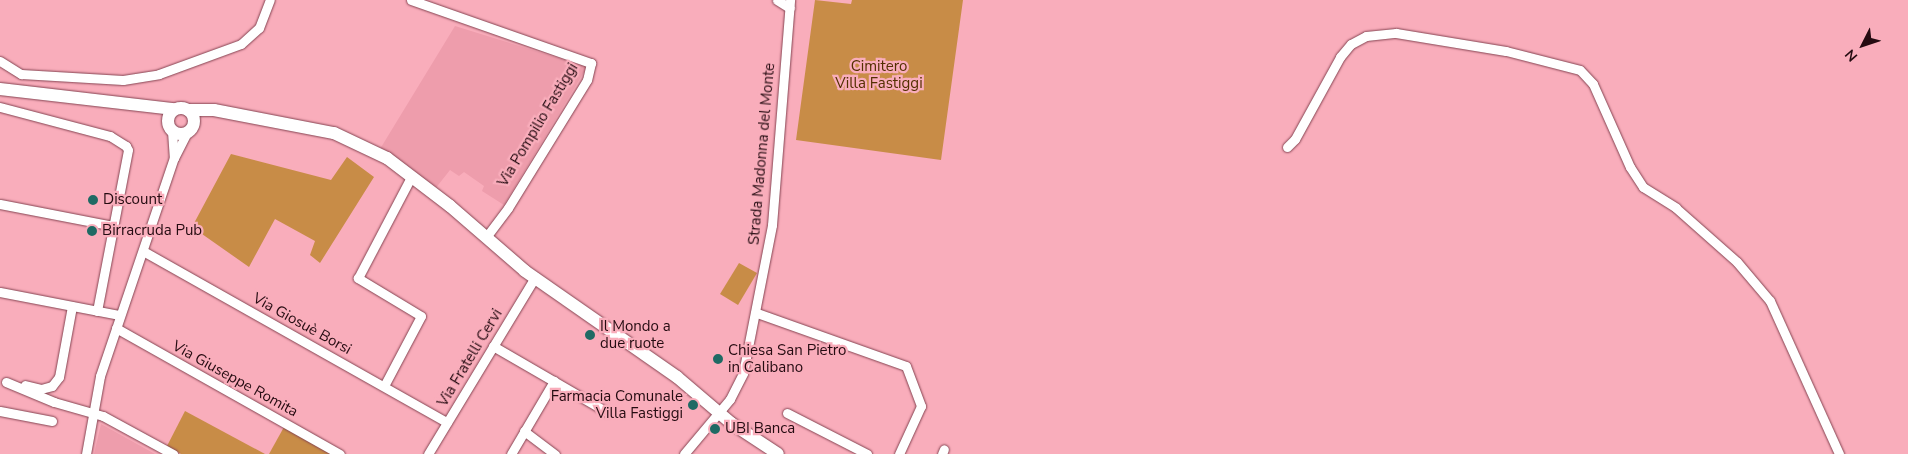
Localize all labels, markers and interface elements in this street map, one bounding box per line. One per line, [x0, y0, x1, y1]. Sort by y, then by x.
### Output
north arrow [1838, 20, 1888, 70]
text: N [1841, 45, 1862, 65]
park label: Cimitero Villa Fastiggi [835, 57, 923, 92]
street label: Via Pompilio Fastiggi [494, 60, 582, 190]
street label: Strada Madonna del Monte [745, 62, 779, 246]
place label: Discount [103, 191, 162, 209]
marker: Discount [87, 194, 99, 206]
place label: Birracruda Pub [102, 222, 202, 240]
marker: Birracruda Pub [86, 225, 98, 237]
street label: Via Giosuè Borsi [249, 289, 355, 359]
street label: Via Fratelli Cervi [434, 306, 506, 410]
place label: Il Mondo a due ruote [600, 317, 671, 352]
marker: Il Mondo a due ruote [584, 329, 596, 341]
street label: Via Giuseppe Romita [169, 337, 301, 421]
place label: Chiesa San Pietro in Calibano [728, 341, 846, 376]
marker: Chiesa San Pietro in Calibano [712, 353, 724, 365]
place label: Farmacia Comunale Villa Fastiggi [551, 387, 683, 422]
marker: Farmacia Comunale Villa Fastiggi [687, 399, 699, 411]
place label: UBI Banca [725, 420, 795, 438]
marker: UBI Banca [709, 423, 721, 435]

